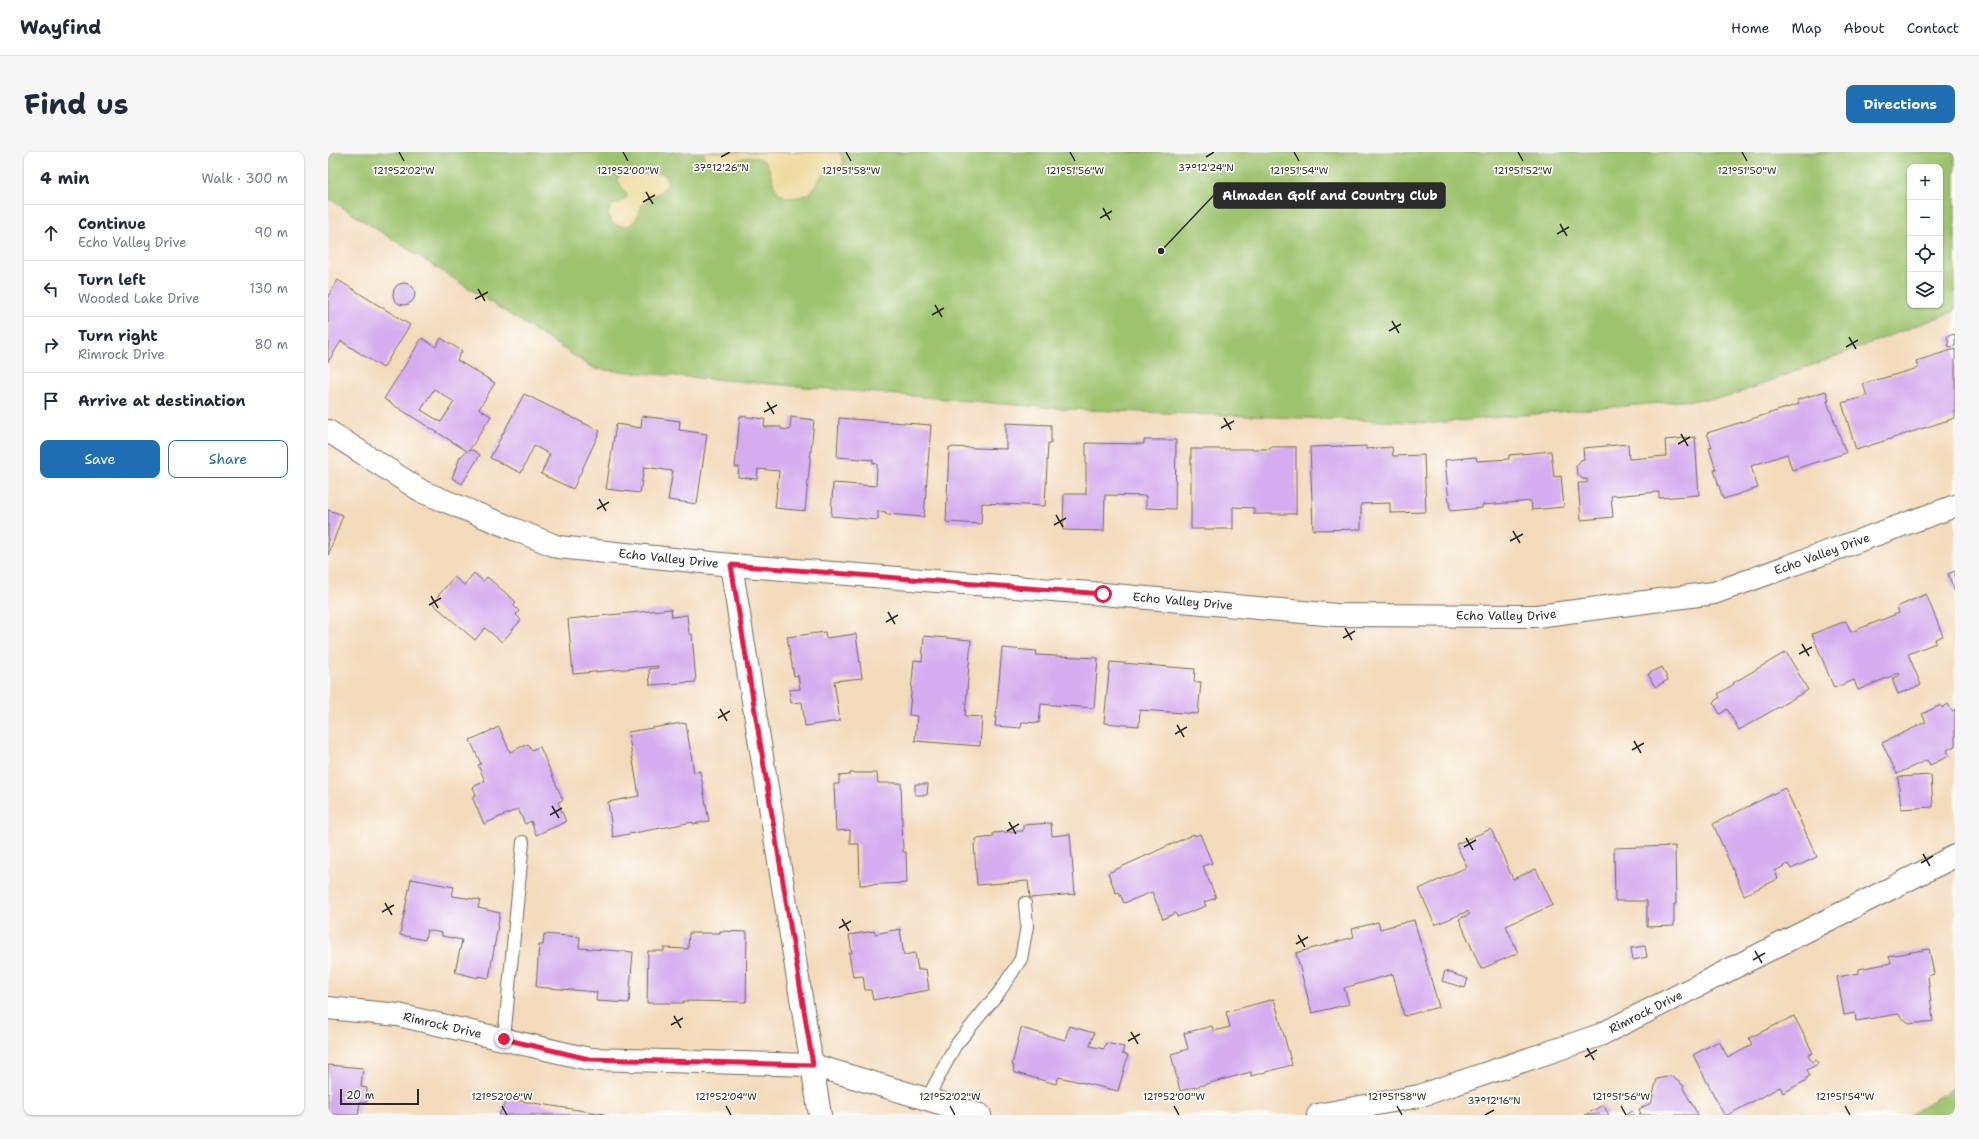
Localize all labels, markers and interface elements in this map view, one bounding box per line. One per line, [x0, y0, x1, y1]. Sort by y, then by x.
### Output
text: Wayfind [20, 15, 101, 40]
text: Home [1731, 19, 1770, 37]
text: Map [1792, 19, 1822, 37]
text: About [1844, 19, 1885, 37]
text: Contact [1907, 19, 1959, 37]
text: Find us [24, 85, 129, 123]
button: Directions [1846, 85, 1955, 123]
text: 37°12'26"N [693, 161, 749, 174]
text: 37°12'24"N [1178, 161, 1234, 174]
text: 121°52'02"W [373, 164, 435, 177]
text: 121°52'00"W [597, 164, 659, 177]
text: 121°51'58"W [822, 164, 881, 177]
text: 121°51'56"W [1046, 164, 1105, 177]
text: 121°51'54"W [1270, 164, 1329, 177]
text: 121°51'52"W [1494, 164, 1553, 177]
text: 121°51'50"W [1718, 164, 1777, 177]
map controls [1907, 164, 1943, 308]
button: + [1907, 164, 1943, 200]
text: 4 min [40, 167, 90, 189]
text: Walk · 300 m [201, 170, 288, 187]
callout: Almaden Golf and Country Club [1214, 183, 1445, 208]
text: Almaden Golf and Country Club [1222, 187, 1438, 204]
button: − [1907, 200, 1943, 236]
text: Continue [78, 214, 146, 234]
icon: ahead [40, 222, 62, 244]
text: 90 m [254, 224, 288, 241]
text: Echo Valley Drive [78, 234, 187, 251]
button: locate [1907, 236, 1943, 272]
text: Turn left [78, 270, 146, 290]
button: layers [1907, 272, 1943, 308]
icon: left [40, 278, 62, 300]
text: 130 m [250, 280, 288, 297]
text: Wooded Lake Drive [78, 290, 200, 307]
text: Turn right [78, 326, 158, 346]
icon: right [40, 334, 62, 356]
text: 80 m [254, 336, 288, 353]
text: Rimrock Drive [78, 346, 165, 363]
icon: arrive [40, 390, 62, 412]
text: Arrive at destination [78, 391, 246, 411]
button: Save [40, 440, 160, 478]
button: Share [168, 440, 288, 478]
street label: Echo Valley Drive [1772, 529, 1872, 579]
street label: Echo Valley Drive [618, 545, 720, 572]
route start [1094, 585, 1112, 603]
street label: Echo Valley Drive [1132, 589, 1234, 614]
street label: Echo Valley Drive [1456, 606, 1558, 624]
street label: Rimrock Drive [1606, 987, 1685, 1037]
street label: Rimrock Drive [402, 1008, 484, 1042]
route end [495, 1030, 513, 1048]
scale bar [340, 1087, 419, 1106]
text: 20 m [346, 1088, 374, 1103]
text: 121°52'06"W [471, 1090, 533, 1103]
text: 121°52'04"W [695, 1090, 757, 1103]
text: 121°52'02"W [919, 1090, 981, 1103]
text: 121°52'00"W [1143, 1090, 1205, 1103]
text: 121°51'58"W [1368, 1090, 1427, 1103]
text: 121°51'56"W [1592, 1090, 1651, 1103]
text: 121°51'54"W [1816, 1090, 1875, 1103]
text: 37°12'16"N [1467, 1094, 1521, 1107]

